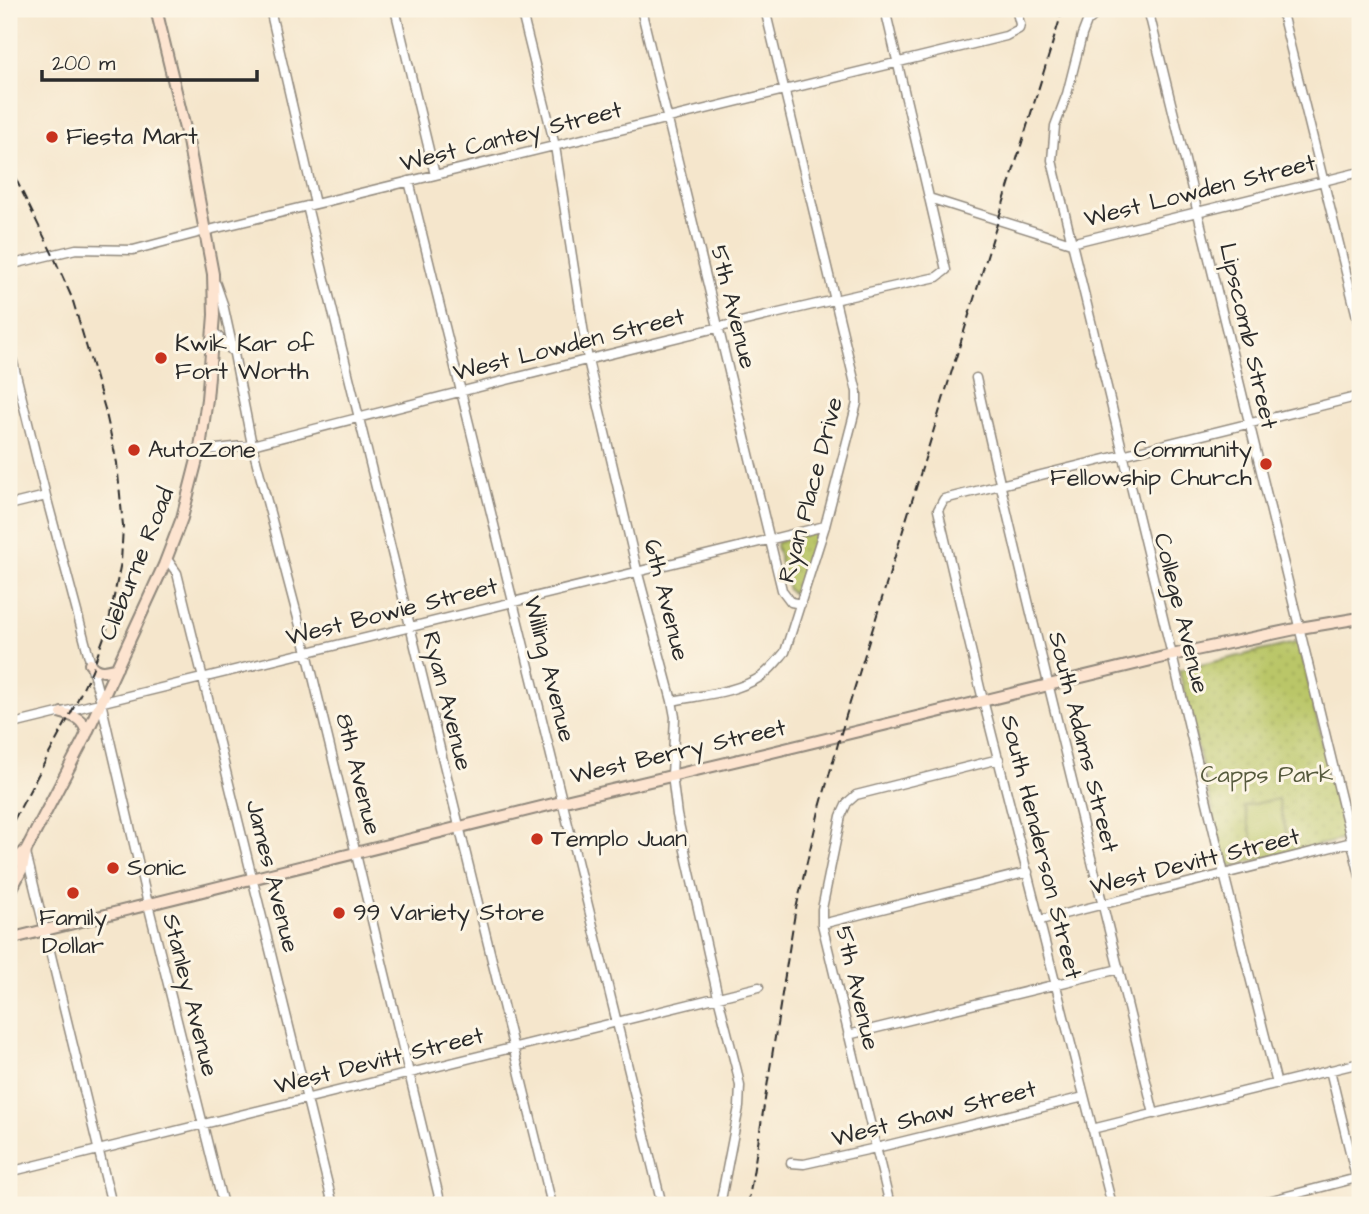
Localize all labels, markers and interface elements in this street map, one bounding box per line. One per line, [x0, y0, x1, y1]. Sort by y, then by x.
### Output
scale bar [42, 38, 257, 82]
text: 200 m [52, 49, 116, 78]
street label: West Cantey Street [396, 93, 626, 182]
place label: Fiesta Mart [66, 120, 198, 154]
marker: Fiesta Mart [44, 129, 60, 145]
street label: West Lowden Street [1081, 146, 1320, 236]
street label: Lipscomb Street [1210, 240, 1286, 433]
street label: 5th Avenue [701, 242, 765, 372]
street label: West Lowden Street [450, 300, 689, 390]
place label: Kwik Kar of Fort Worth [175, 327, 315, 389]
marker: Kwik Kar of Fort Worth [153, 350, 169, 366]
street label: Ryan Place Drive [770, 393, 853, 587]
place label: AutoZone [148, 433, 256, 467]
place label: Community Fellowship Church [1050, 433, 1252, 495]
marker: AutoZone [126, 442, 142, 458]
marker: Community Fellowship Church [1258, 456, 1274, 472]
street label: Cleburne Road [91, 482, 183, 646]
street label: College Avenue [1144, 529, 1217, 697]
street label: 6th Avenue [634, 536, 698, 664]
street label: West Bowie Street [283, 569, 502, 655]
street label: Willing Avenue [513, 592, 584, 746]
street label: Ryan Avenue [412, 628, 481, 774]
street label: South Adams Street [1039, 628, 1127, 856]
street label: 8th Avenue [326, 709, 390, 839]
street label: West Berry Street [567, 711, 790, 794]
street label: South Henderson Street [992, 711, 1090, 983]
park label: Capps Park [1200, 758, 1334, 792]
street label: James Avenue [237, 796, 307, 956]
street label: West Devitt Street [1087, 819, 1304, 904]
place label: Templo Juan [551, 822, 687, 856]
marker: Templo Juan [529, 831, 545, 847]
place label: Sonic [127, 851, 187, 885]
marker: Sonic [105, 860, 121, 876]
marker: Family Dollar [65, 885, 81, 901]
place label: 99 Variety Store [353, 896, 544, 931]
place label: Family Dollar [39, 901, 107, 963]
marker: 99 Variety Store [331, 905, 347, 921]
street label: Stanley Avenue [152, 910, 227, 1080]
street label: 5th Avenue [826, 923, 888, 1053]
street label: West Devitt Street [271, 1018, 488, 1103]
street label: West Shaw Street [828, 1072, 1040, 1156]

